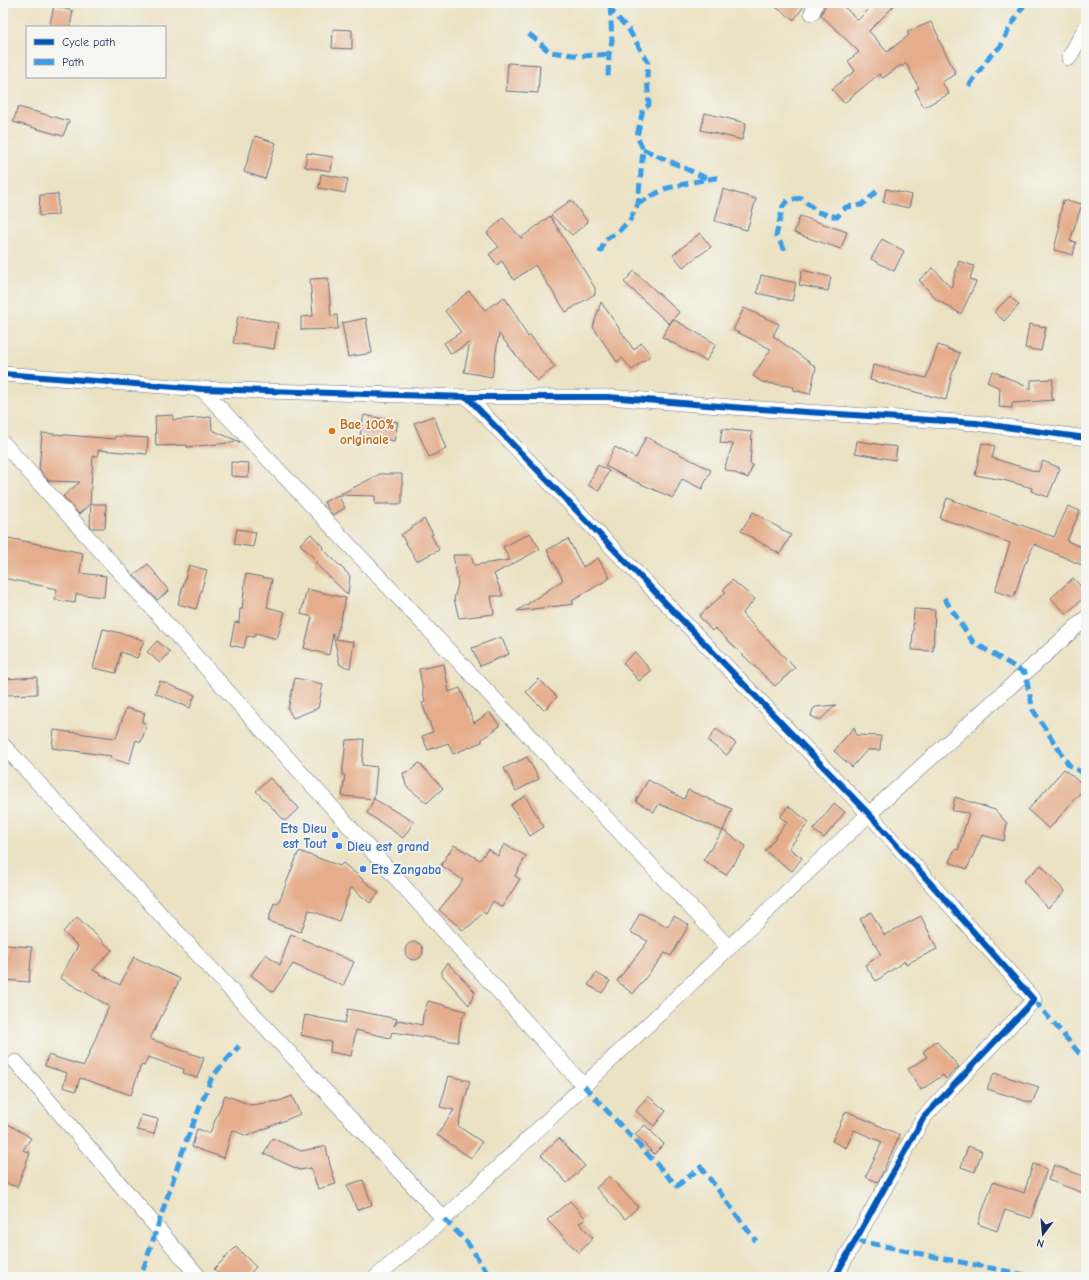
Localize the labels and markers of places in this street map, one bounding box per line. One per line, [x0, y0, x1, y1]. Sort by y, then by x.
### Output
place label: Bae 100% originale [340, 417, 395, 447]
marker: Bae 100% originale [327, 426, 337, 436]
place label: Ets Dieu est Tout [280, 821, 328, 851]
marker: Ets Dieu est Tout [330, 830, 340, 840]
place label: Dieu est grand [347, 839, 429, 854]
marker: Dieu est grand [334, 841, 344, 851]
place label: Ets Zangaba [371, 862, 441, 877]
marker: Ets Zangaba [358, 864, 368, 874]

